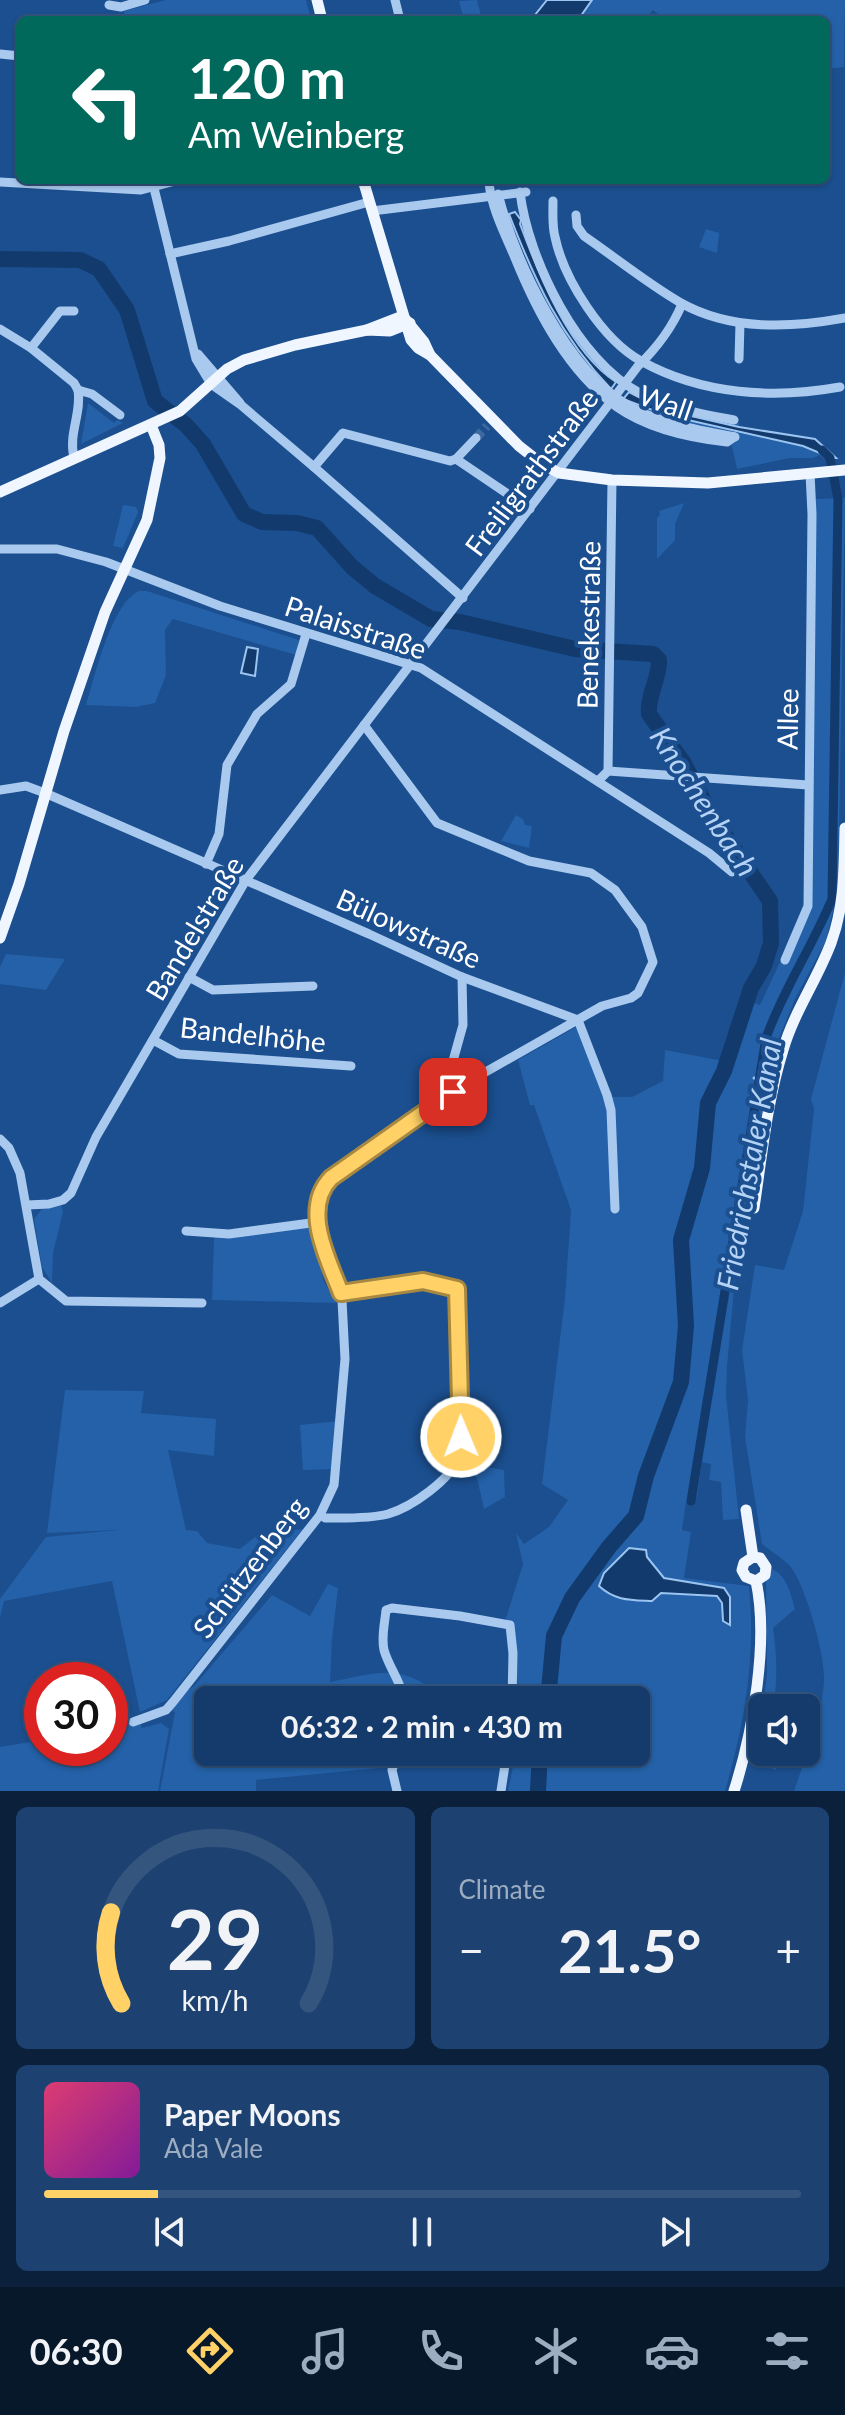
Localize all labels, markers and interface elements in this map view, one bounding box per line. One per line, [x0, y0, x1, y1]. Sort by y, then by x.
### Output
text: 120 m [188, 44, 346, 111]
icon: left [56, 48, 160, 152]
text: Am Weinberg [188, 112, 404, 156]
street label: Wall [635, 377, 697, 427]
street label: Freiligrathstraße [457, 382, 605, 562]
street label: Benekestraße [570, 541, 606, 709]
street label: Palaisstraße [281, 588, 431, 666]
street label: Allee [769, 688, 805, 750]
water label: Knochenbach [644, 720, 766, 882]
street label: Bandelstraße [138, 850, 250, 1006]
street label: Bülowstraße [331, 881, 487, 975]
street label: Bandelhöhe [178, 1009, 328, 1059]
water label: Friedrichstaler Kanal [708, 1035, 788, 1293]
pin [419, 1058, 487, 1126]
icon: arrive [431, 1070, 475, 1114]
position arrow [419, 1395, 503, 1479]
street label: Schützenberg [185, 1490, 313, 1644]
speed limit sign: 30 [24, 1662, 128, 1766]
map controls [748, 1694, 820, 1766]
button: sound [748, 1694, 820, 1766]
text: 06:32 · 2 min · 430 m [281, 1708, 563, 1744]
text: Climate [459, 1873, 545, 1905]
text: 29 [167, 1888, 264, 1988]
text: 21.5° [558, 1914, 702, 1986]
text: − [459, 1924, 484, 1976]
text: + [775, 1924, 801, 1976]
text: km/h [182, 1983, 249, 2017]
text: Paper Moons [164, 2096, 341, 2132]
text: Ada Vale [164, 2132, 263, 2164]
icon: previous [148, 2210, 192, 2254]
icon: pause [400, 2210, 444, 2254]
icon: next [653, 2210, 697, 2254]
icon: directions [182, 2323, 238, 2379]
icon: music [297, 2323, 353, 2379]
icon: phone [413, 2323, 469, 2379]
icon: climate [528, 2323, 584, 2379]
icon: car [644, 2323, 700, 2379]
icon: filters [759, 2323, 815, 2379]
text: 06:30 [30, 2329, 123, 2373]

